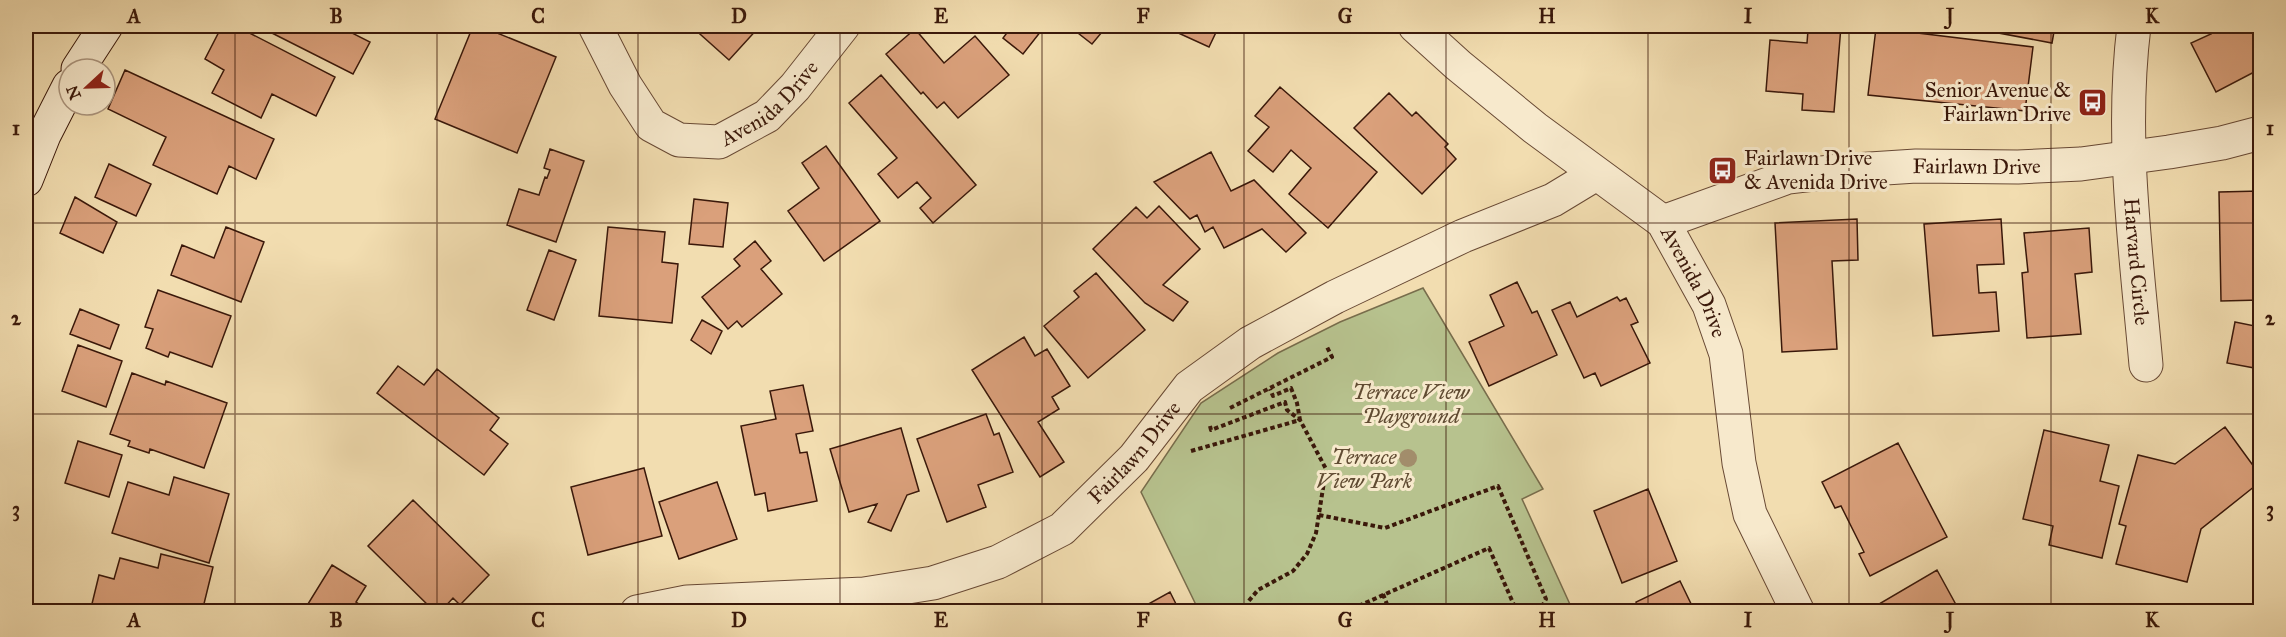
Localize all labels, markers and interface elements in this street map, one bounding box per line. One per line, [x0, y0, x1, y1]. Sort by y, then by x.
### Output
text: A [125, 4, 141, 28]
text: B [329, 4, 343, 28]
text: C [531, 4, 545, 28]
text: D [731, 4, 747, 28]
text: E [934, 4, 949, 28]
text: F [1136, 4, 1150, 28]
text: G [1338, 4, 1353, 28]
text: H [1538, 4, 1556, 28]
text: I [1744, 4, 1753, 28]
text: J [1943, 4, 1955, 30]
text: K [2145, 4, 2160, 28]
street label: Avenida Drive [715, 55, 824, 152]
north arrow [57, 57, 117, 117]
place label: Senior Avenue & Fairlawn Drive [1925, 77, 2071, 127]
text: N [62, 82, 85, 102]
bus stop icon: Senior Avenue & Fairlawn Drive [2076, 86, 2108, 118]
text: 1 [12, 116, 20, 140]
text: 1 [2266, 116, 2274, 140]
place label: Fairlawn Drive & Avenida Drive [1744, 145, 1888, 195]
street label: Fairlawn Drive [1912, 153, 2042, 180]
bus stop icon: Fairlawn Drive & Avenida Drive [1707, 154, 1739, 186]
street label: Harvard Circle [2118, 197, 2155, 327]
street label: Avenida Drive [1654, 221, 1732, 341]
text: 2 [11, 306, 22, 330]
text: 2 [2265, 306, 2276, 330]
park label: Terrace View Playground [1353, 379, 1471, 429]
street label: Fairlawn Drive [1082, 396, 1187, 509]
park label: Terrace View Park [1316, 444, 1413, 494]
text: 3 [12, 497, 20, 522]
text: 3 [2266, 497, 2274, 522]
text: A [125, 608, 141, 632]
text: B [329, 608, 343, 632]
text: C [531, 608, 545, 632]
text: D [731, 608, 747, 632]
text: E [934, 608, 949, 632]
text: F [1136, 608, 1150, 632]
text: G [1338, 608, 1353, 632]
text: H [1538, 608, 1556, 632]
text: I [1744, 608, 1753, 632]
text: J [1943, 608, 1955, 634]
text: K [2145, 608, 2160, 632]

